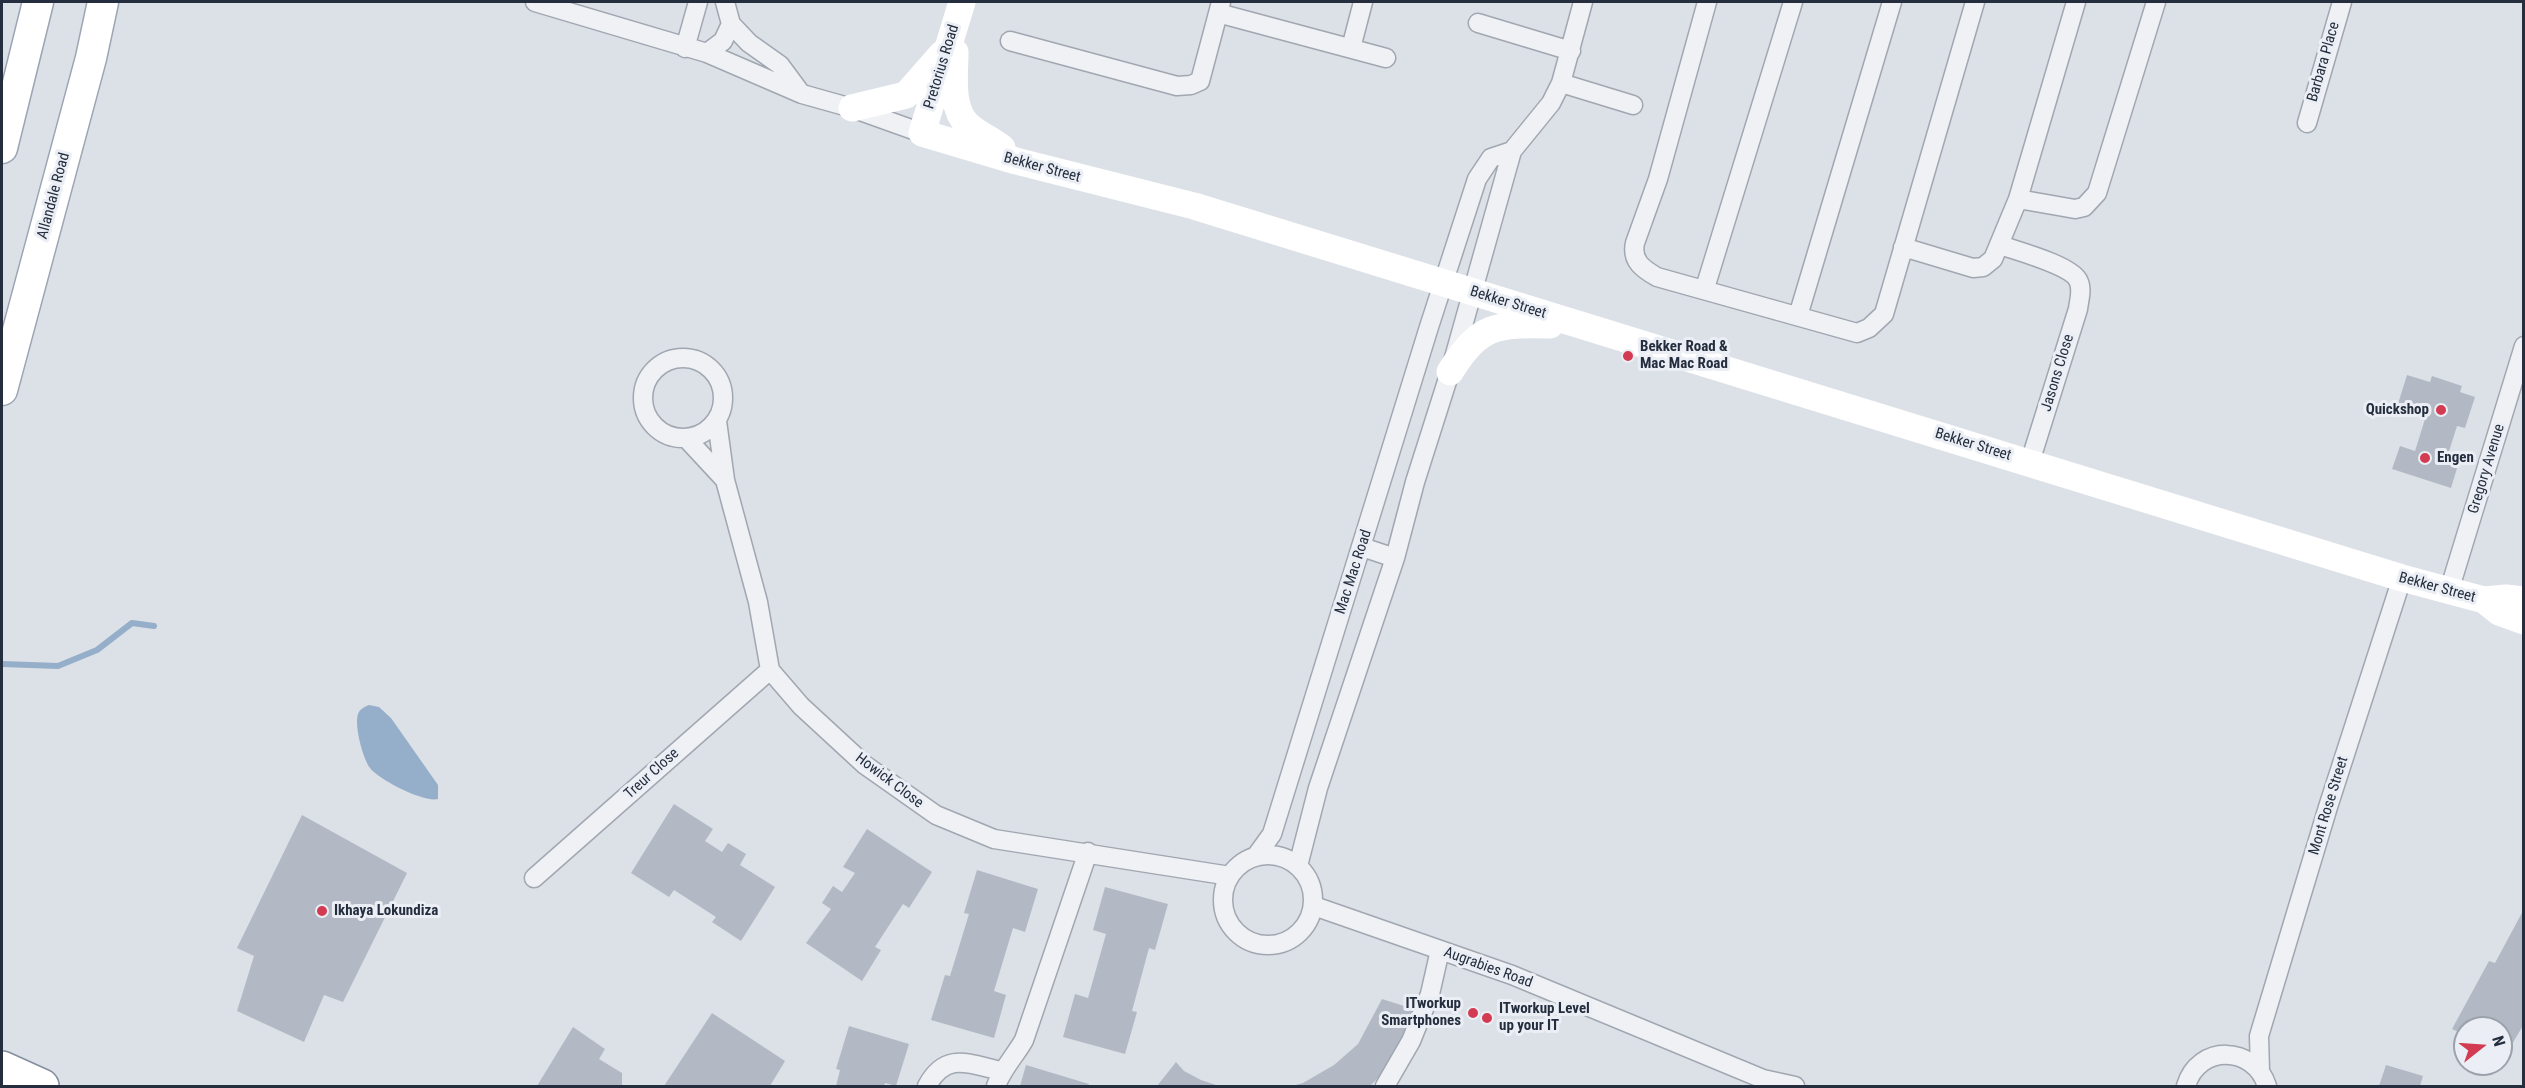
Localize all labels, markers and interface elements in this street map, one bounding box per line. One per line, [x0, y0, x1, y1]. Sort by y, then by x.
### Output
street label: Barbara Place [2304, 20, 2344, 104]
street label: Pretorius Road [921, 23, 963, 111]
street label: Bekker Street [1002, 149, 1082, 187]
street label: Allandale Road [34, 151, 74, 241]
street label: Bekker Street [1468, 283, 1548, 323]
street label: Jasons Close [2038, 332, 2078, 414]
place label: Bekker Road & Mac Mac Road [1640, 338, 1728, 373]
marker: Bekker Road & Mac Mac Road [1621, 349, 1635, 363]
place label: Quickshop [2366, 401, 2429, 419]
marker: Quickshop [2434, 403, 2448, 417]
street label: Gregory Avenue [2465, 422, 2509, 516]
street label: Bekker Street [1933, 425, 2013, 465]
place label: Engen [2437, 449, 2474, 467]
marker: Engen [2418, 451, 2432, 465]
street label: Mac Mac Road [1332, 527, 1376, 617]
street label: Bekker Street [2397, 569, 2477, 607]
street label: Treur Close [621, 745, 683, 803]
street label: Howick Close [851, 750, 927, 812]
street label: Mont Rose Street [2305, 755, 2353, 857]
place label: Ikhaya Lokundiza [334, 902, 438, 920]
marker: Ikhaya Lokundiza [315, 904, 329, 918]
street label: Augrabies Road [1441, 944, 1535, 992]
place label: ITworkup Smartphones [1381, 995, 1461, 1030]
place label: ITworkup Level up your IT [1499, 1000, 1590, 1035]
marker: ITworkup Smartphones [1466, 1006, 1480, 1020]
marker: ITworkup Level up your IT [1480, 1011, 1494, 1025]
north arrow [2453, 1016, 2513, 1076]
text: N [2488, 1034, 2509, 1049]

